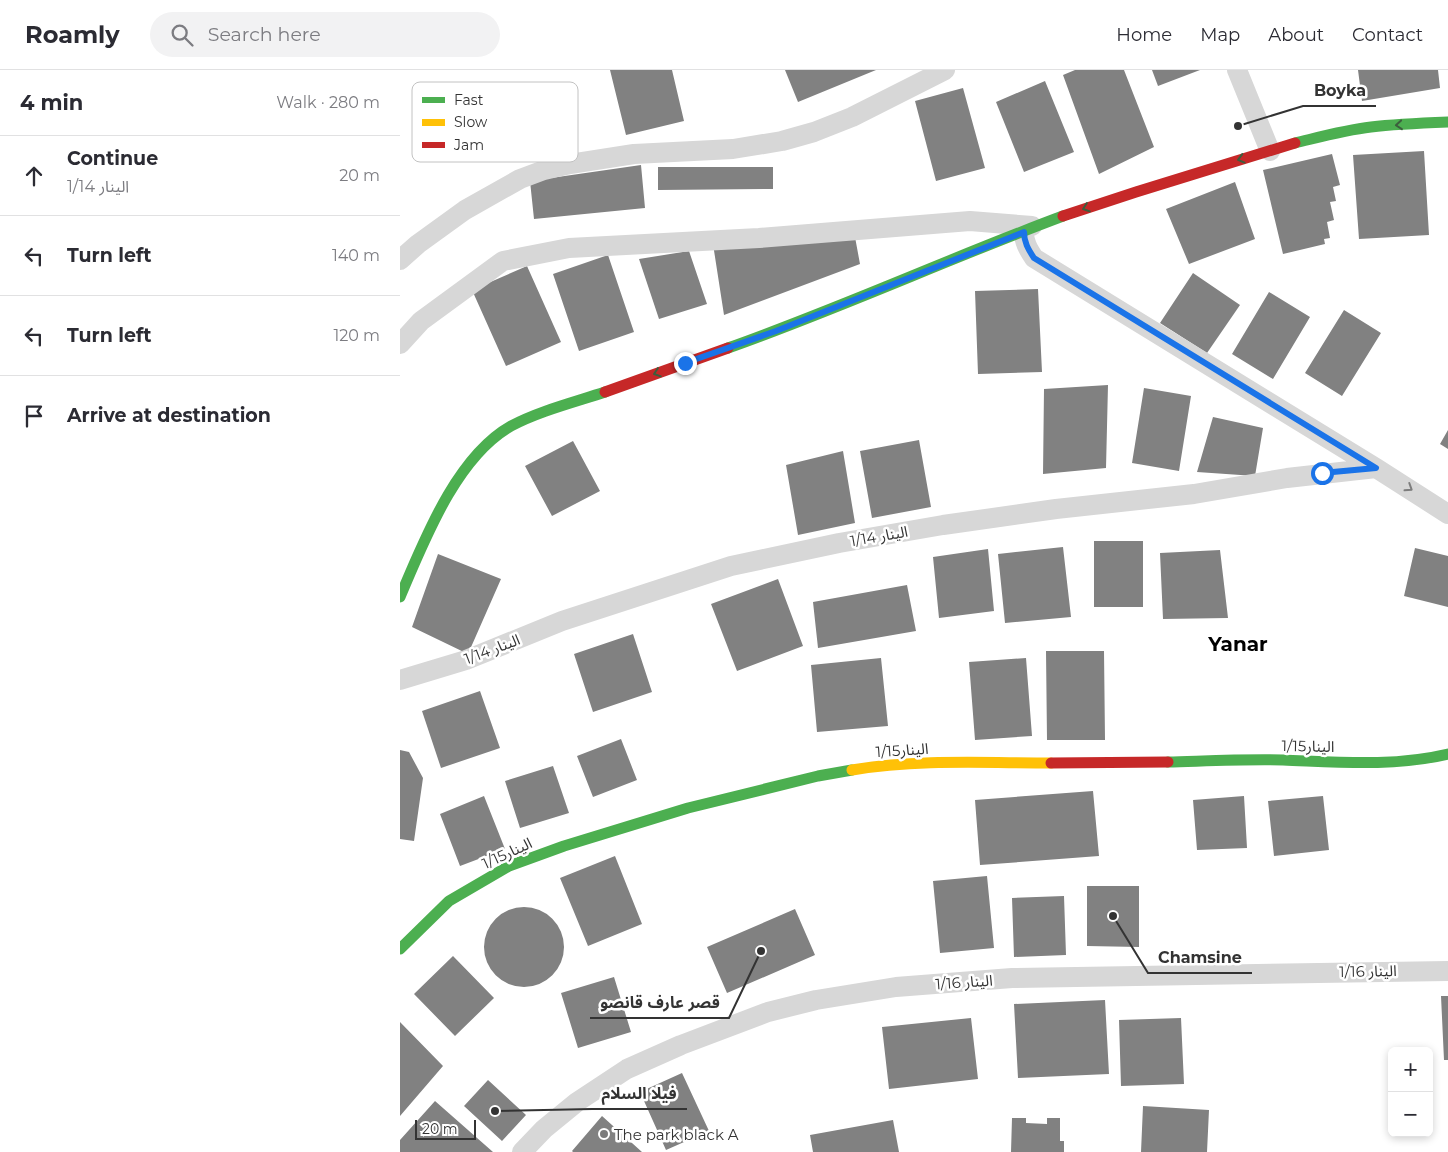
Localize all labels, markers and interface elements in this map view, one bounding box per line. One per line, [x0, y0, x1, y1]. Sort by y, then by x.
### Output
search box [150, 12, 500, 57]
text: Roamly [25, 20, 120, 49]
icon: search [168, 21, 196, 49]
text: Search here [208, 23, 321, 46]
text: Home [1116, 24, 1172, 46]
text: Map [1200, 24, 1240, 46]
text: About [1268, 24, 1324, 46]
text: Contact [1352, 24, 1423, 46]
callout: Boyka [1303, 75, 1376, 106]
text: Boyka [1314, 81, 1366, 100]
legend [412, 82, 578, 162]
text: 4 min [20, 90, 83, 115]
text: Fast [454, 91, 484, 109]
text: Walk · 280 m [276, 93, 380, 112]
text: Slow [454, 113, 488, 131]
one-way arrow [1395, 119, 1403, 130]
text: Jam [453, 136, 484, 154]
text: Continue [67, 147, 158, 170]
one-way arrow [1236, 153, 1245, 164]
icon: ahead [20, 162, 48, 190]
text: 20 m [339, 166, 380, 185]
text: الينار 1/14 [67, 177, 129, 196]
one-way arrow [1082, 202, 1091, 212]
icon: left [20, 242, 48, 270]
text: Turn left [67, 244, 152, 267]
text: 140 m [332, 246, 380, 265]
icon: left [20, 322, 48, 350]
text: Turn left [67, 324, 152, 347]
text: 120 m [333, 326, 380, 345]
route end [674, 352, 697, 375]
one-way arrow [653, 367, 661, 377]
icon: arrive [20, 402, 48, 430]
text: Arrive at destination [67, 404, 271, 427]
route start [1311, 462, 1334, 485]
one-way arrow [1403, 482, 1412, 492]
street label: الينار 1/14 [849, 522, 909, 550]
street label: الينار 1/14 [461, 630, 523, 668]
district label: Yanar [1207, 632, 1268, 656]
street label: الينار1/15 [1281, 736, 1335, 756]
street label: الينار1/15 [875, 739, 929, 761]
street label: الينار1/15 [479, 833, 535, 873]
callout: Chamsine [1148, 942, 1252, 973]
text: Chamsine [1158, 948, 1242, 967]
street label: الينار 1/16 [1339, 961, 1397, 981]
street label: الينار 1/16 [935, 971, 993, 993]
callout: قصر عارف قانصو [590, 987, 729, 1018]
text: قصر عارف قانصو [600, 993, 720, 1012]
map controls [1388, 1047, 1433, 1137]
button: + [1388, 1047, 1433, 1092]
callout: فيلا السلام [592, 1078, 687, 1109]
text: فيلا السلام [601, 1084, 677, 1105]
button: − [1388, 1092, 1433, 1137]
scale bar [415, 1117, 476, 1140]
text: 20 m [422, 1120, 458, 1138]
place label: The park black A [614, 1125, 739, 1144]
marker: The park black A [598, 1128, 610, 1140]

